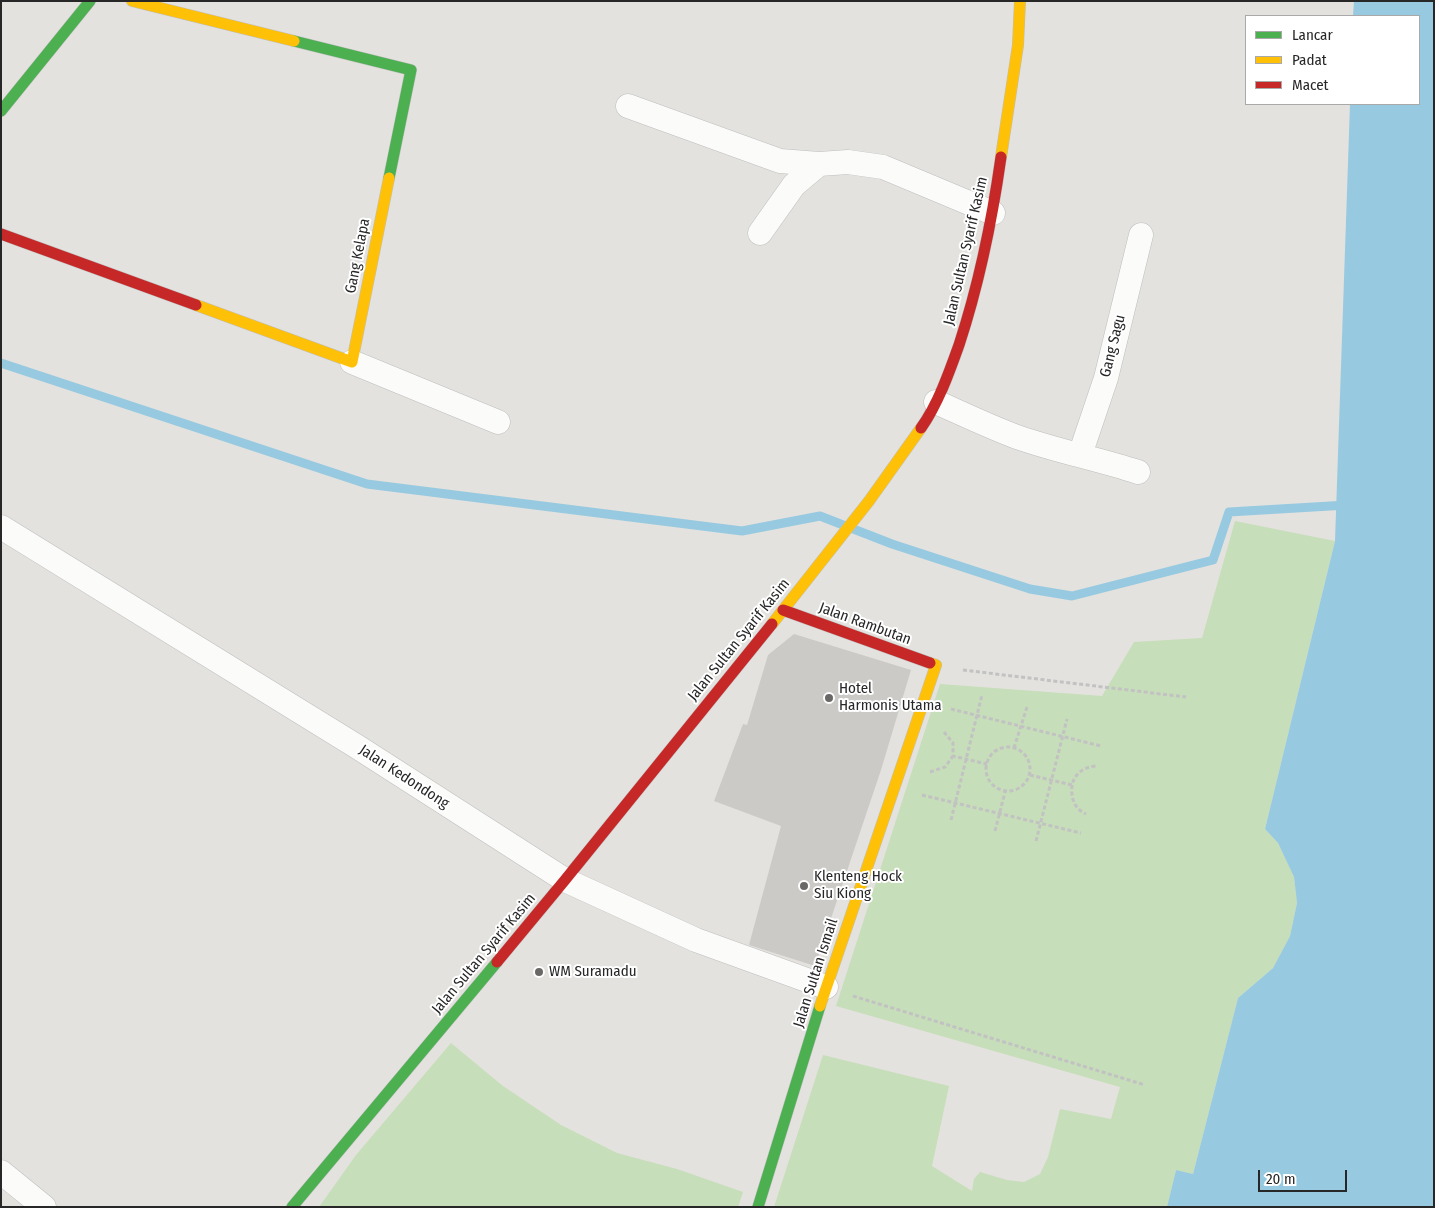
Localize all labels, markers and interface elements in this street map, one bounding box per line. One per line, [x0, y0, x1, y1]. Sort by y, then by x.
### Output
legend [1245, 15, 1420, 105]
text: Lancar [1292, 26, 1333, 44]
text: Padat [1292, 51, 1327, 69]
text: Macet [1292, 76, 1328, 94]
street label: Jalan Sultan Syarif Kasim [940, 175, 992, 327]
street label: Gang Kelapa [342, 217, 374, 295]
street label: Gang Sagu [1097, 313, 1129, 379]
street label: Jalan Sultan Syarif Kasim [684, 575, 794, 705]
street label: Jalan Rambutan [816, 599, 914, 649]
place label: Hotel Harmonis Utama [839, 680, 942, 715]
marker: Hotel Harmonis Utama [823, 692, 835, 704]
street label: Jalan Kedondong [356, 741, 452, 813]
place label: Klenteng Hock Siu Kiong [814, 868, 902, 903]
marker: Klenteng Hock Siu Kiong [798, 880, 810, 892]
street label: Jalan Sultan Syarif Kasim [428, 890, 540, 1018]
street label: Jalan Sultan Ismail [790, 916, 842, 1030]
place label: WM Suramadu [549, 963, 637, 981]
marker: WM Suramadu [533, 966, 545, 978]
scale bar [1260, 1160, 1349, 1192]
text: 20 m [1266, 1170, 1296, 1188]

